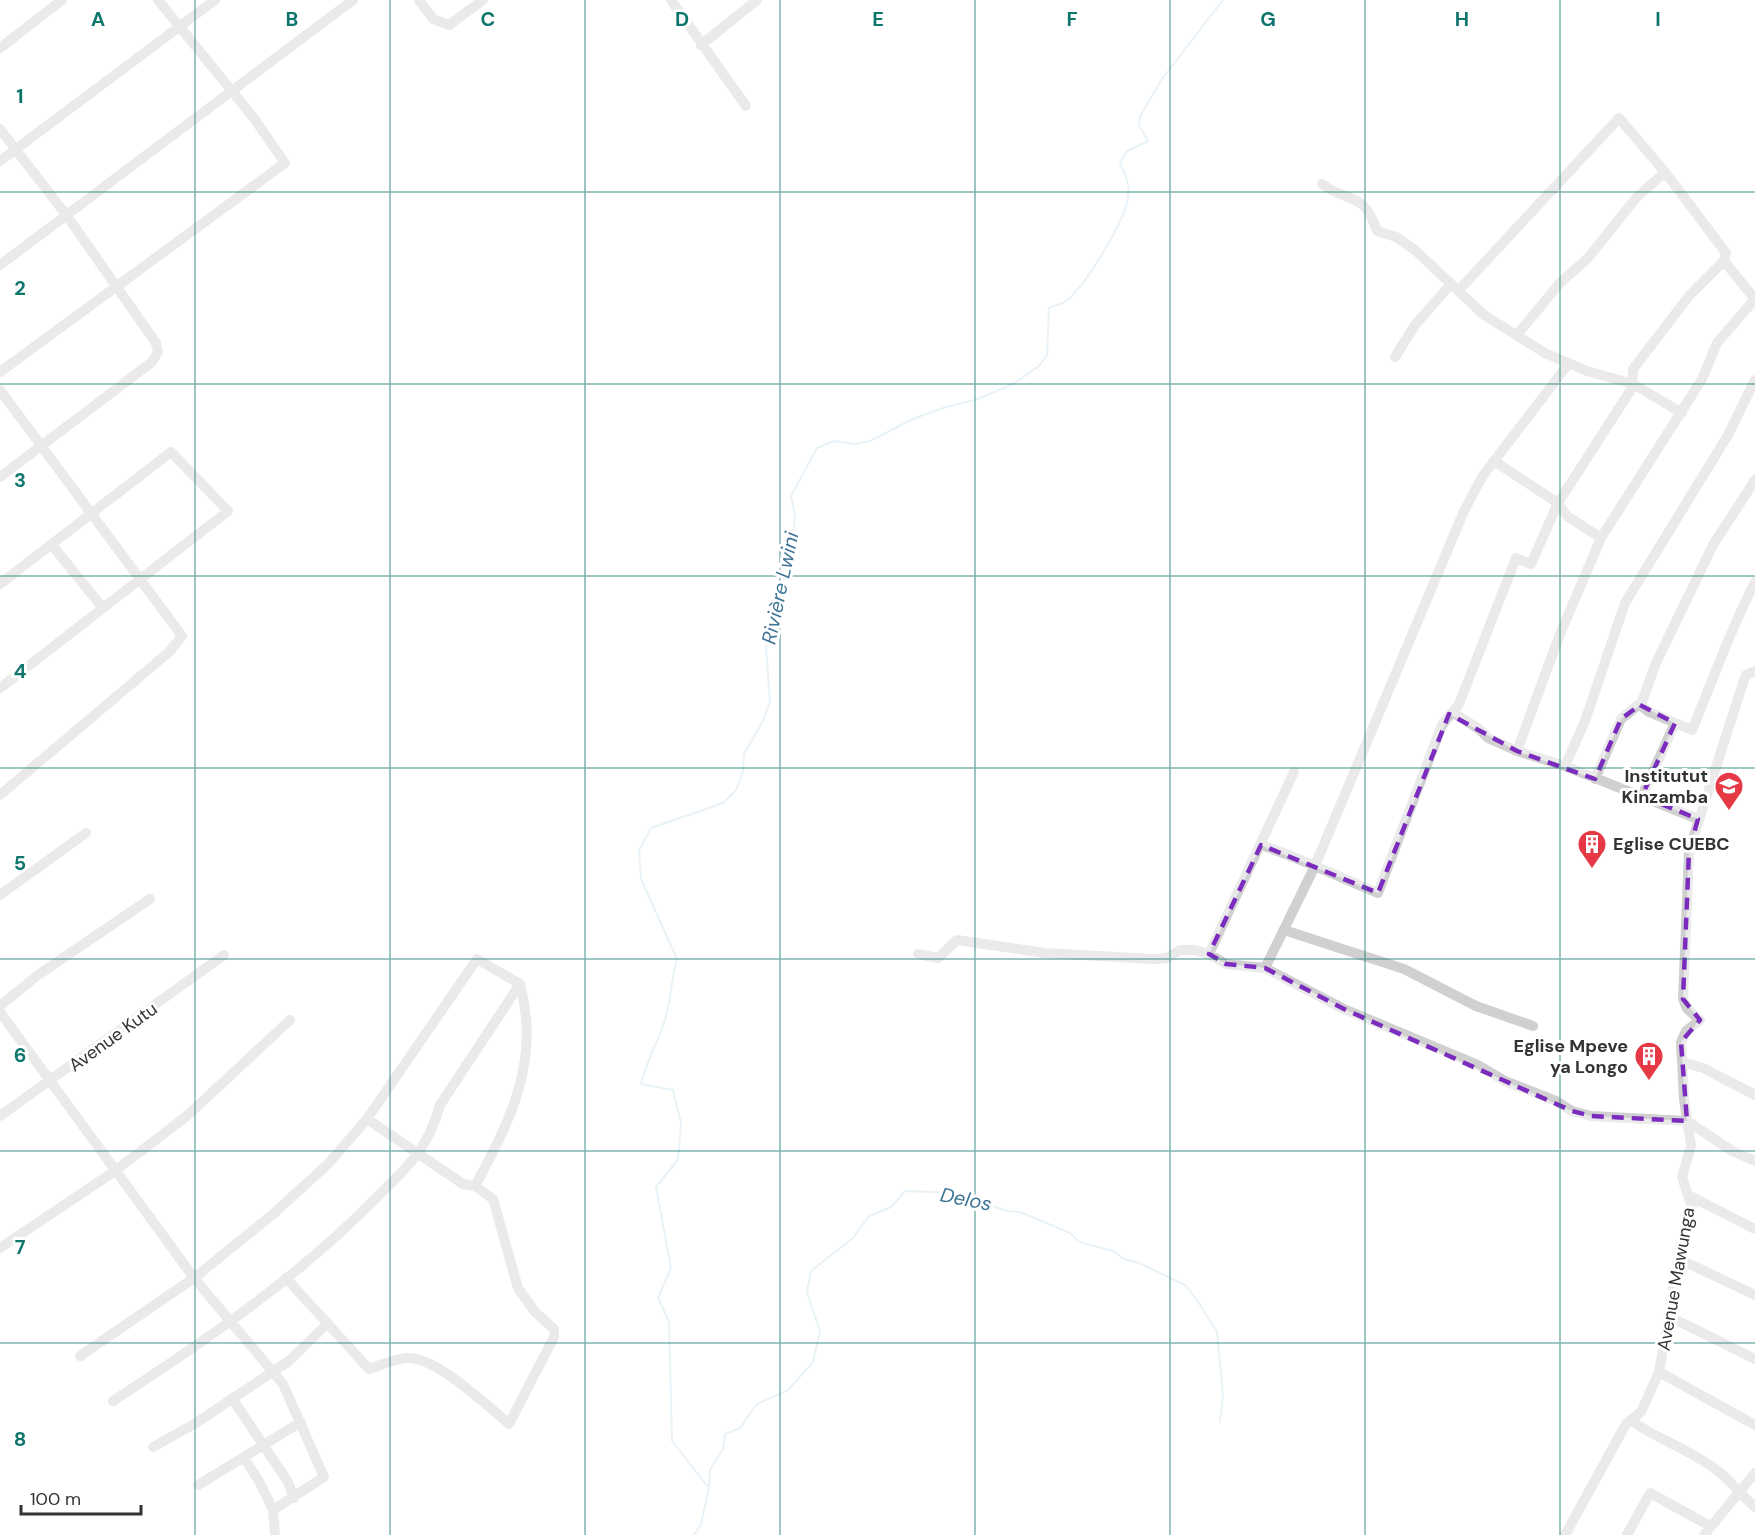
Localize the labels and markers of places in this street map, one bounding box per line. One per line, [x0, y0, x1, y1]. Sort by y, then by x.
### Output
place label: Institutut Kinzamba [1622, 764, 1708, 809]
school or university icon: Institutut Kinzamba [1713, 770, 1745, 812]
building icon: Eglise CUEBC [1576, 828, 1608, 870]
place label: Eglise CUEBC [1613, 832, 1729, 856]
place label: Eglise Mpeve ya Longo [1514, 1034, 1628, 1079]
building icon: Eglise Mpeve ya Longo [1633, 1040, 1665, 1082]

